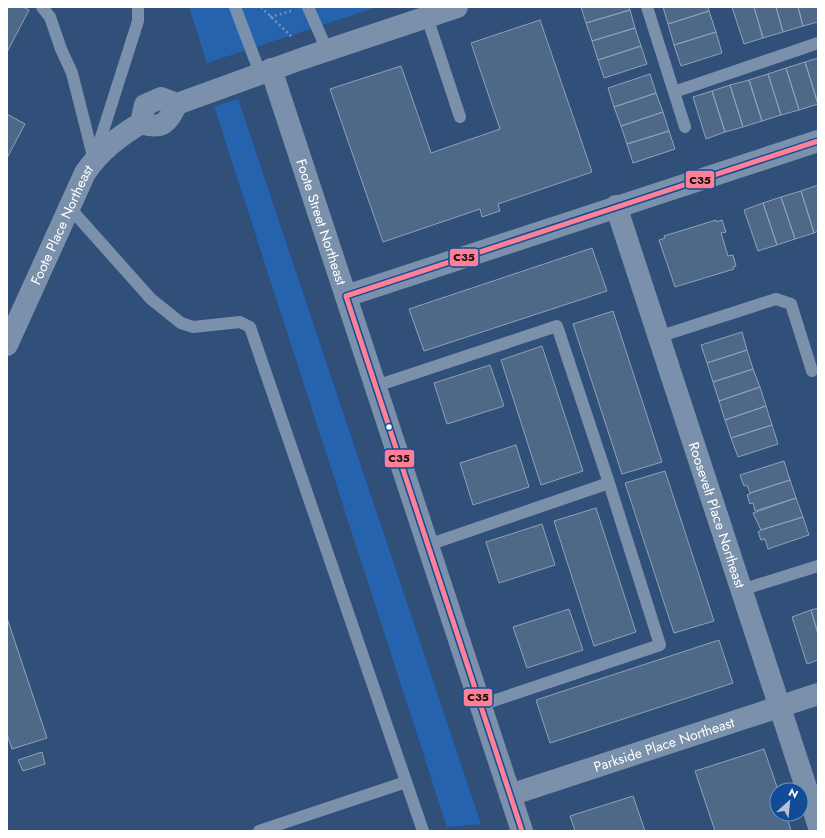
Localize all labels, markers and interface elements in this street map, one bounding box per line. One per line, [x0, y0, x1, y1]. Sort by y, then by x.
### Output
street label: Foote Street Northeast [291, 156, 352, 288]
street label: Foote Place Northeast [26, 160, 98, 288]
line badge: C35 [685, 170, 715, 189]
text: C35 [689, 172, 711, 188]
line badge: C35 [449, 248, 479, 267]
text: C35 [453, 249, 475, 265]
unlabelled marker [384, 422, 394, 432]
street label: Roosevelt Place Northeast [684, 439, 750, 591]
line badge: C35 [384, 449, 415, 468]
text: C35 [388, 450, 410, 466]
line badge: C35 [463, 688, 493, 707]
text: C35 [467, 689, 489, 705]
street label: Parkside Place Northeast [591, 712, 737, 777]
north arrow [769, 782, 809, 822]
text: N [786, 784, 801, 802]

